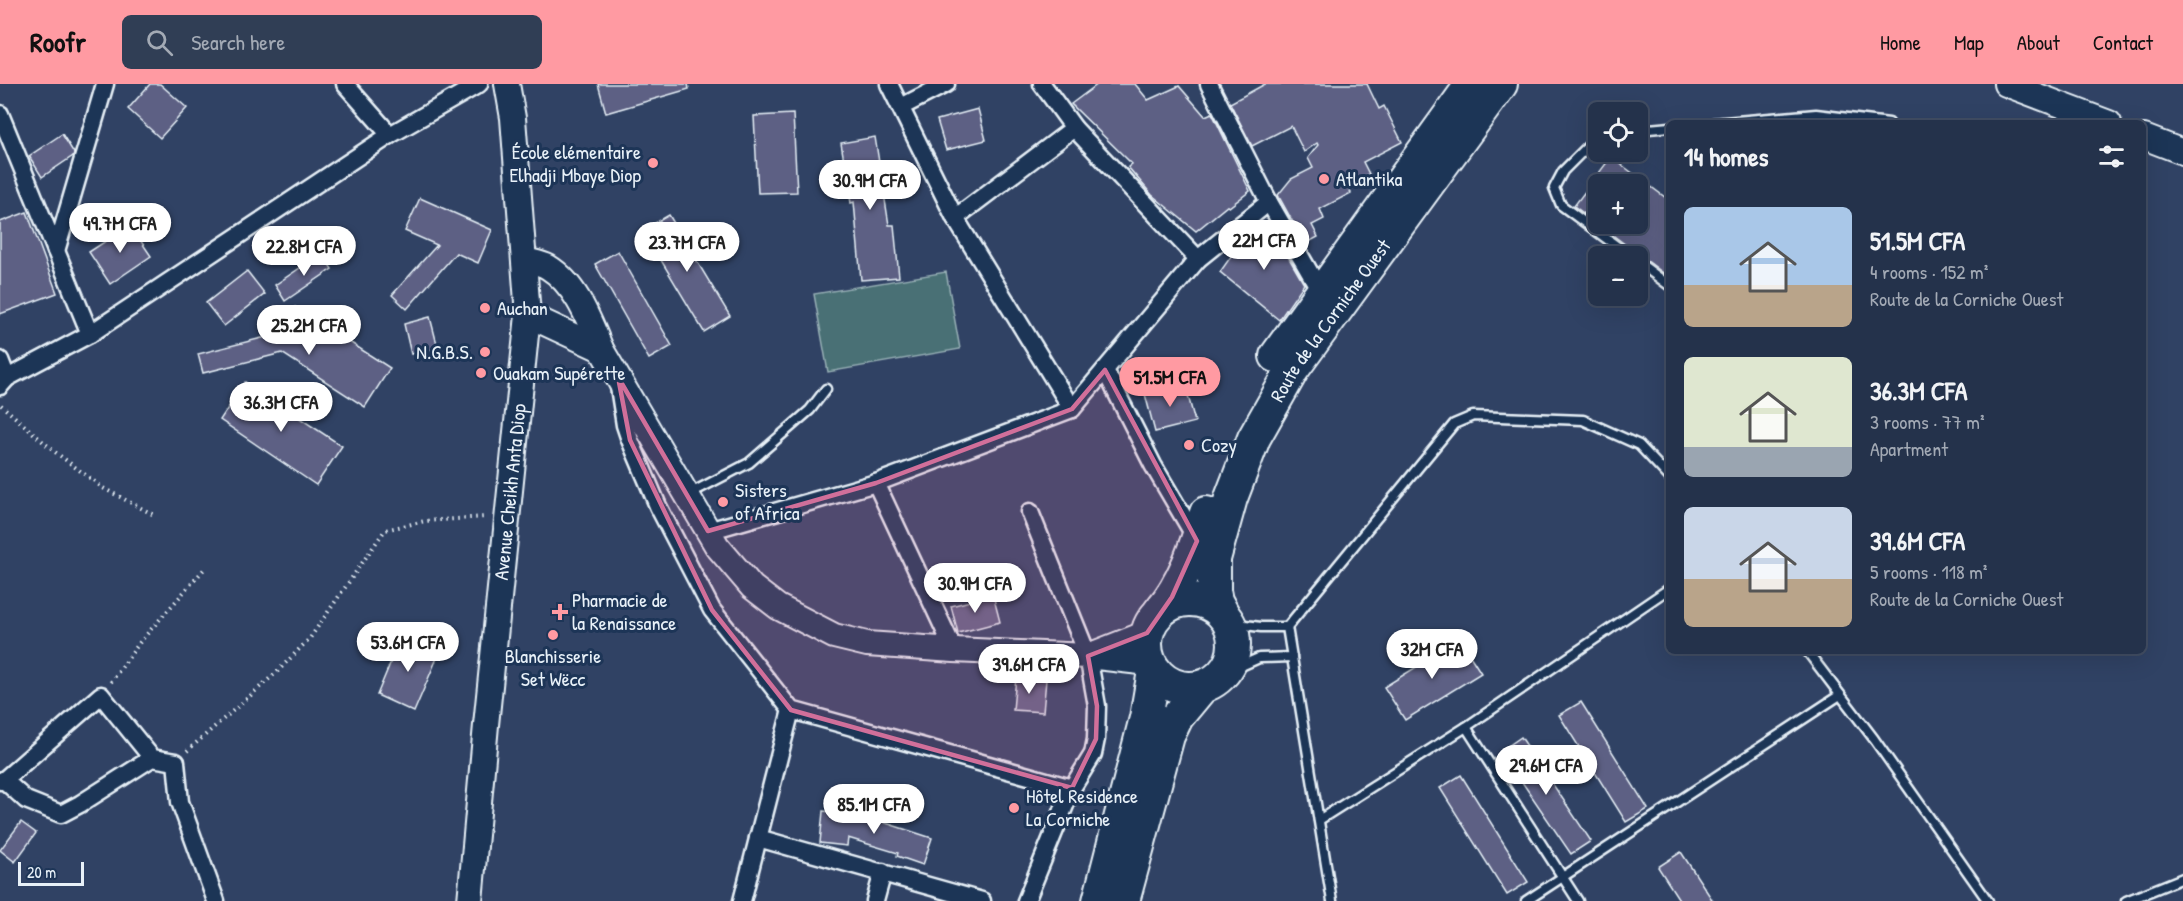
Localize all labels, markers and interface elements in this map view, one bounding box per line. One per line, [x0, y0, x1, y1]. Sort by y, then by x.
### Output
search box [122, 15, 542, 69]
text: Roofr [30, 23, 86, 61]
icon: search [143, 26, 176, 59]
text: Search here [191, 27, 285, 57]
text: Home [1880, 28, 1921, 57]
text: Map [1954, 28, 1984, 57]
text: About [2017, 28, 2060, 57]
text: Contact [2093, 28, 2153, 57]
map controls [1588, 102, 1648, 306]
button: locate [1588, 102, 1648, 162]
place label: École elémentaire Elhadji Mbaye Diop [509, 138, 641, 188]
text: 14 homes [1684, 139, 1769, 174]
icon: filters [2095, 140, 2128, 173]
marker: École elémentaire Elhadji Mbaye Diop [646, 156, 660, 170]
pin: 30.9M CFA [801, 160, 939, 211]
place label: Atlantika [1336, 165, 1403, 192]
text: 30.9M CFA [833, 166, 907, 193]
marker: Atlantika [1317, 172, 1331, 186]
button: + [1588, 174, 1648, 234]
pin: 49.7M CFA [51, 203, 189, 254]
text: 49.7M CFA [83, 209, 157, 236]
pin: 22M CFA [1209, 220, 1319, 271]
pin: 23.7M CFA [618, 222, 756, 273]
text: 51.5M CFA [1870, 223, 1965, 258]
pin: 22.8M CFA [235, 226, 373, 277]
text: 22M CFA [1232, 226, 1296, 253]
text: 23.7M CFA [648, 228, 726, 255]
icon: home [1732, 231, 1804, 303]
text: 22.8M CFA [266, 232, 342, 259]
street label: Route de la Corniche Ouest [1263, 232, 1397, 407]
button: − [1588, 246, 1648, 306]
text: 4 rooms · 152 m² [1870, 258, 1988, 285]
text: Route de la Corniche Ouest [1870, 285, 2063, 312]
place label: Auchan [497, 294, 548, 321]
marker: Auchan [478, 301, 492, 315]
pin: 25.2M CFA [240, 305, 378, 356]
text: 25.2M CFA [271, 311, 347, 338]
place label: N.G.B.S. [416, 338, 473, 365]
marker: N.G.B.S. [478, 345, 492, 359]
pin: 51.5M CFA [1101, 357, 1239, 408]
place label: Ouakam Supérette [493, 359, 625, 386]
text: 51.5M CFA [1133, 363, 1207, 390]
marker: Ouakam Supérette [474, 366, 488, 380]
text: 36.3M CFA [1870, 373, 1967, 408]
icon: home [1732, 381, 1804, 453]
pin: 36.3M CFA [212, 382, 350, 433]
text: 36.3M CFA [244, 388, 318, 415]
street label: Avenue Cheikh Anta Diop [487, 402, 532, 581]
text: 3 rooms · 77 m² [1870, 408, 1984, 435]
place label: Cozy [1201, 431, 1237, 458]
text: Apartment [1870, 435, 1948, 462]
marker: Cozy [1182, 438, 1196, 452]
place label: Sisters of Africa [735, 476, 800, 526]
marker: Sisters of Africa [716, 495, 730, 509]
text: 39.6M CFA [1870, 523, 1965, 558]
icon: home [1732, 531, 1804, 603]
text: 5 rooms · 118 m² [1870, 558, 1987, 585]
pin: 30.9M CFA [906, 563, 1044, 614]
text: 30.9M CFA [938, 569, 1012, 596]
text: Route de la Corniche Ouest [1870, 585, 2063, 612]
place label: Pharmacie de la Renaissance [572, 586, 676, 636]
marker: Pharmacie de la Renaissance [553, 605, 567, 619]
pin: 53.6M CFA [339, 622, 477, 673]
text: 53.6M CFA [371, 628, 445, 655]
marker: Blanchisserie Set Wëcc [546, 628, 560, 642]
pin: 32M CFA [1377, 629, 1487, 680]
text: 32M CFA [1400, 635, 1464, 662]
place label: Blanchisserie Set Wëcc [505, 642, 601, 692]
pin: 39.6M CFA [960, 644, 1098, 695]
text: 39.6M CFA [992, 650, 1066, 677]
pin: 29.6M CFA [1477, 745, 1615, 796]
text: 29.6M CFA [1509, 751, 1583, 778]
place label: Hôtel Residence La Corniche [1026, 782, 1138, 832]
pin: 85.1M CFA [805, 784, 943, 835]
text: 85.1M CFA [837, 790, 911, 817]
marker: Hôtel Residence La Corniche [1007, 801, 1021, 815]
scale bar [18, 859, 84, 886]
text: 20 m [27, 861, 56, 883]

